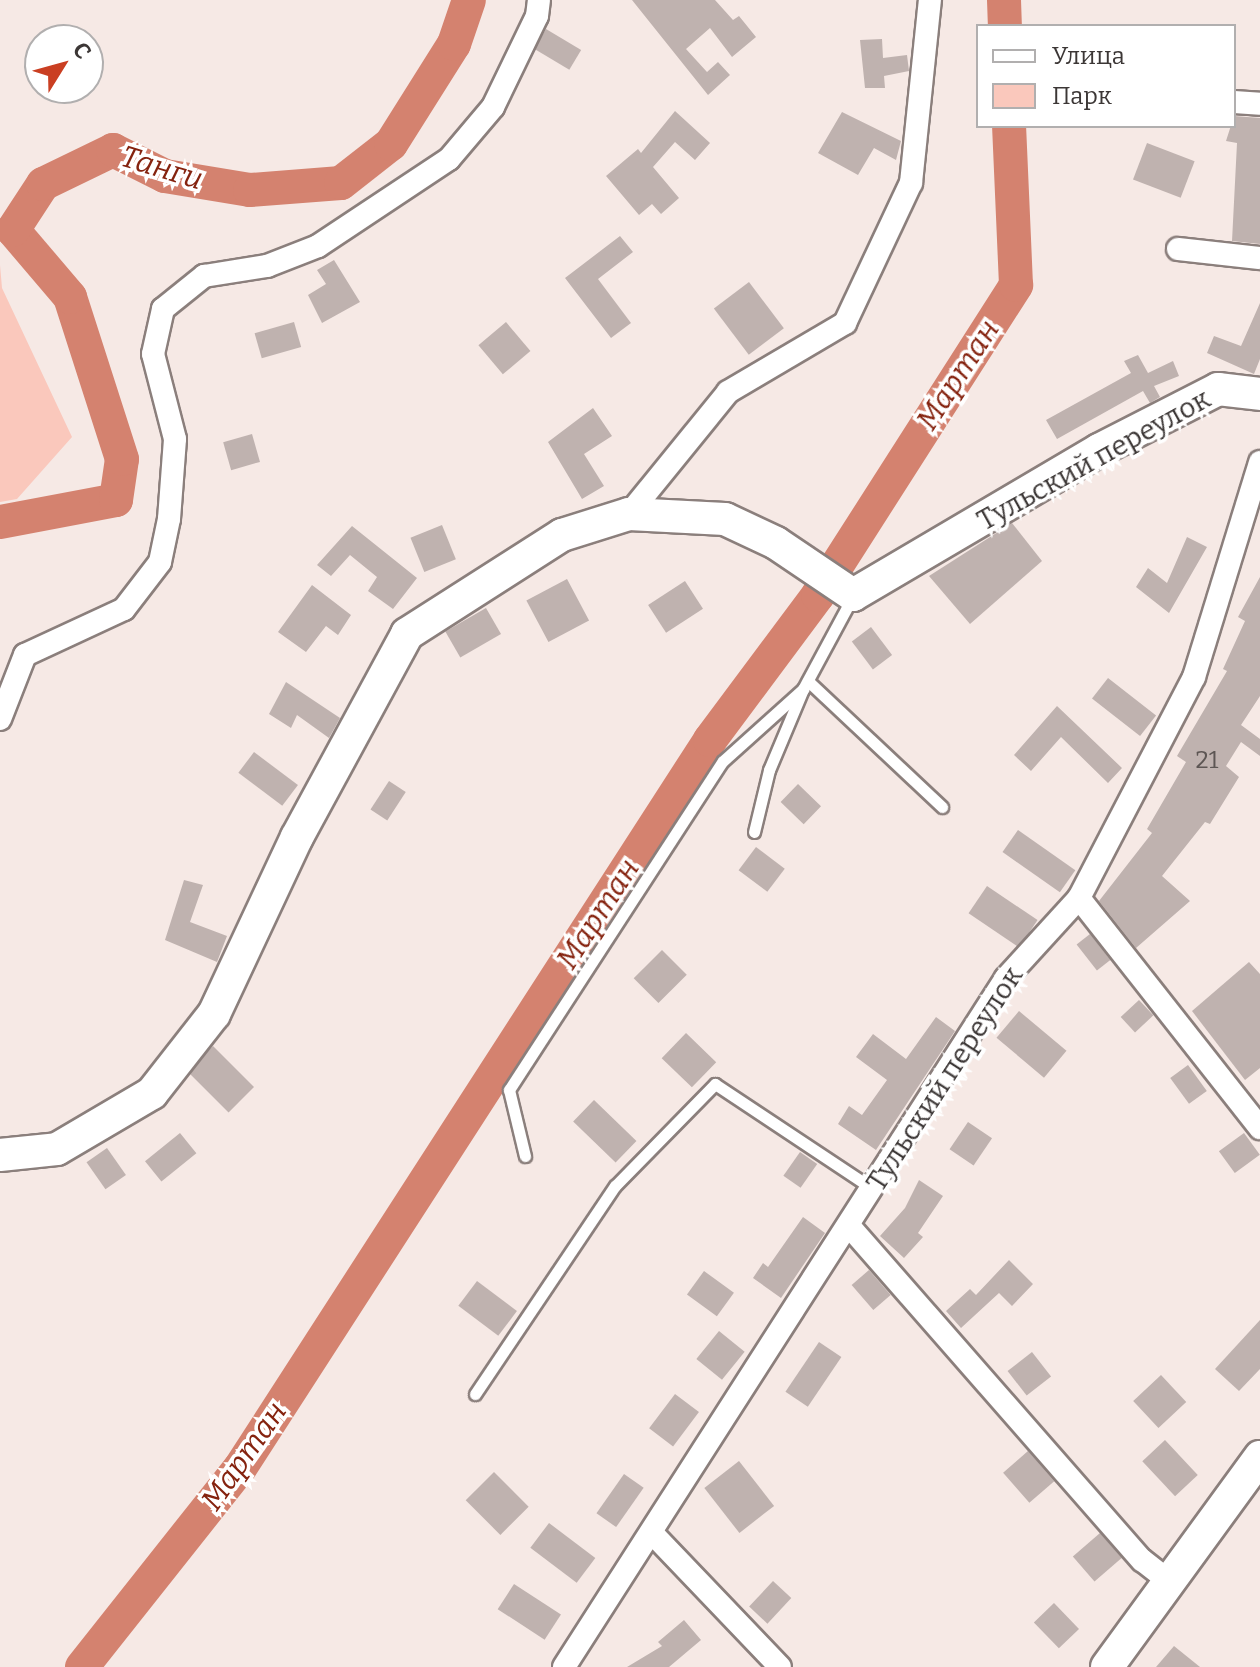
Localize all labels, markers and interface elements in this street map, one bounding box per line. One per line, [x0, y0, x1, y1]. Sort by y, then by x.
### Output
north arrow [24, 24, 104, 104]
legend [976, 24, 1236, 128]
text: С [67, 37, 97, 64]
text: Улица [1052, 42, 1125, 70]
text: Парк [1052, 82, 1112, 110]
water label: Танги [117, 139, 207, 197]
water label: Мартан [909, 313, 1007, 437]
street label: Тульский переулок [972, 382, 1216, 538]
house number: 21 [1196, 747, 1218, 775]
water label: Мартан [549, 852, 647, 976]
street label: Тульский переулок [860, 960, 1030, 1198]
water label: Мартан [194, 1395, 294, 1517]

